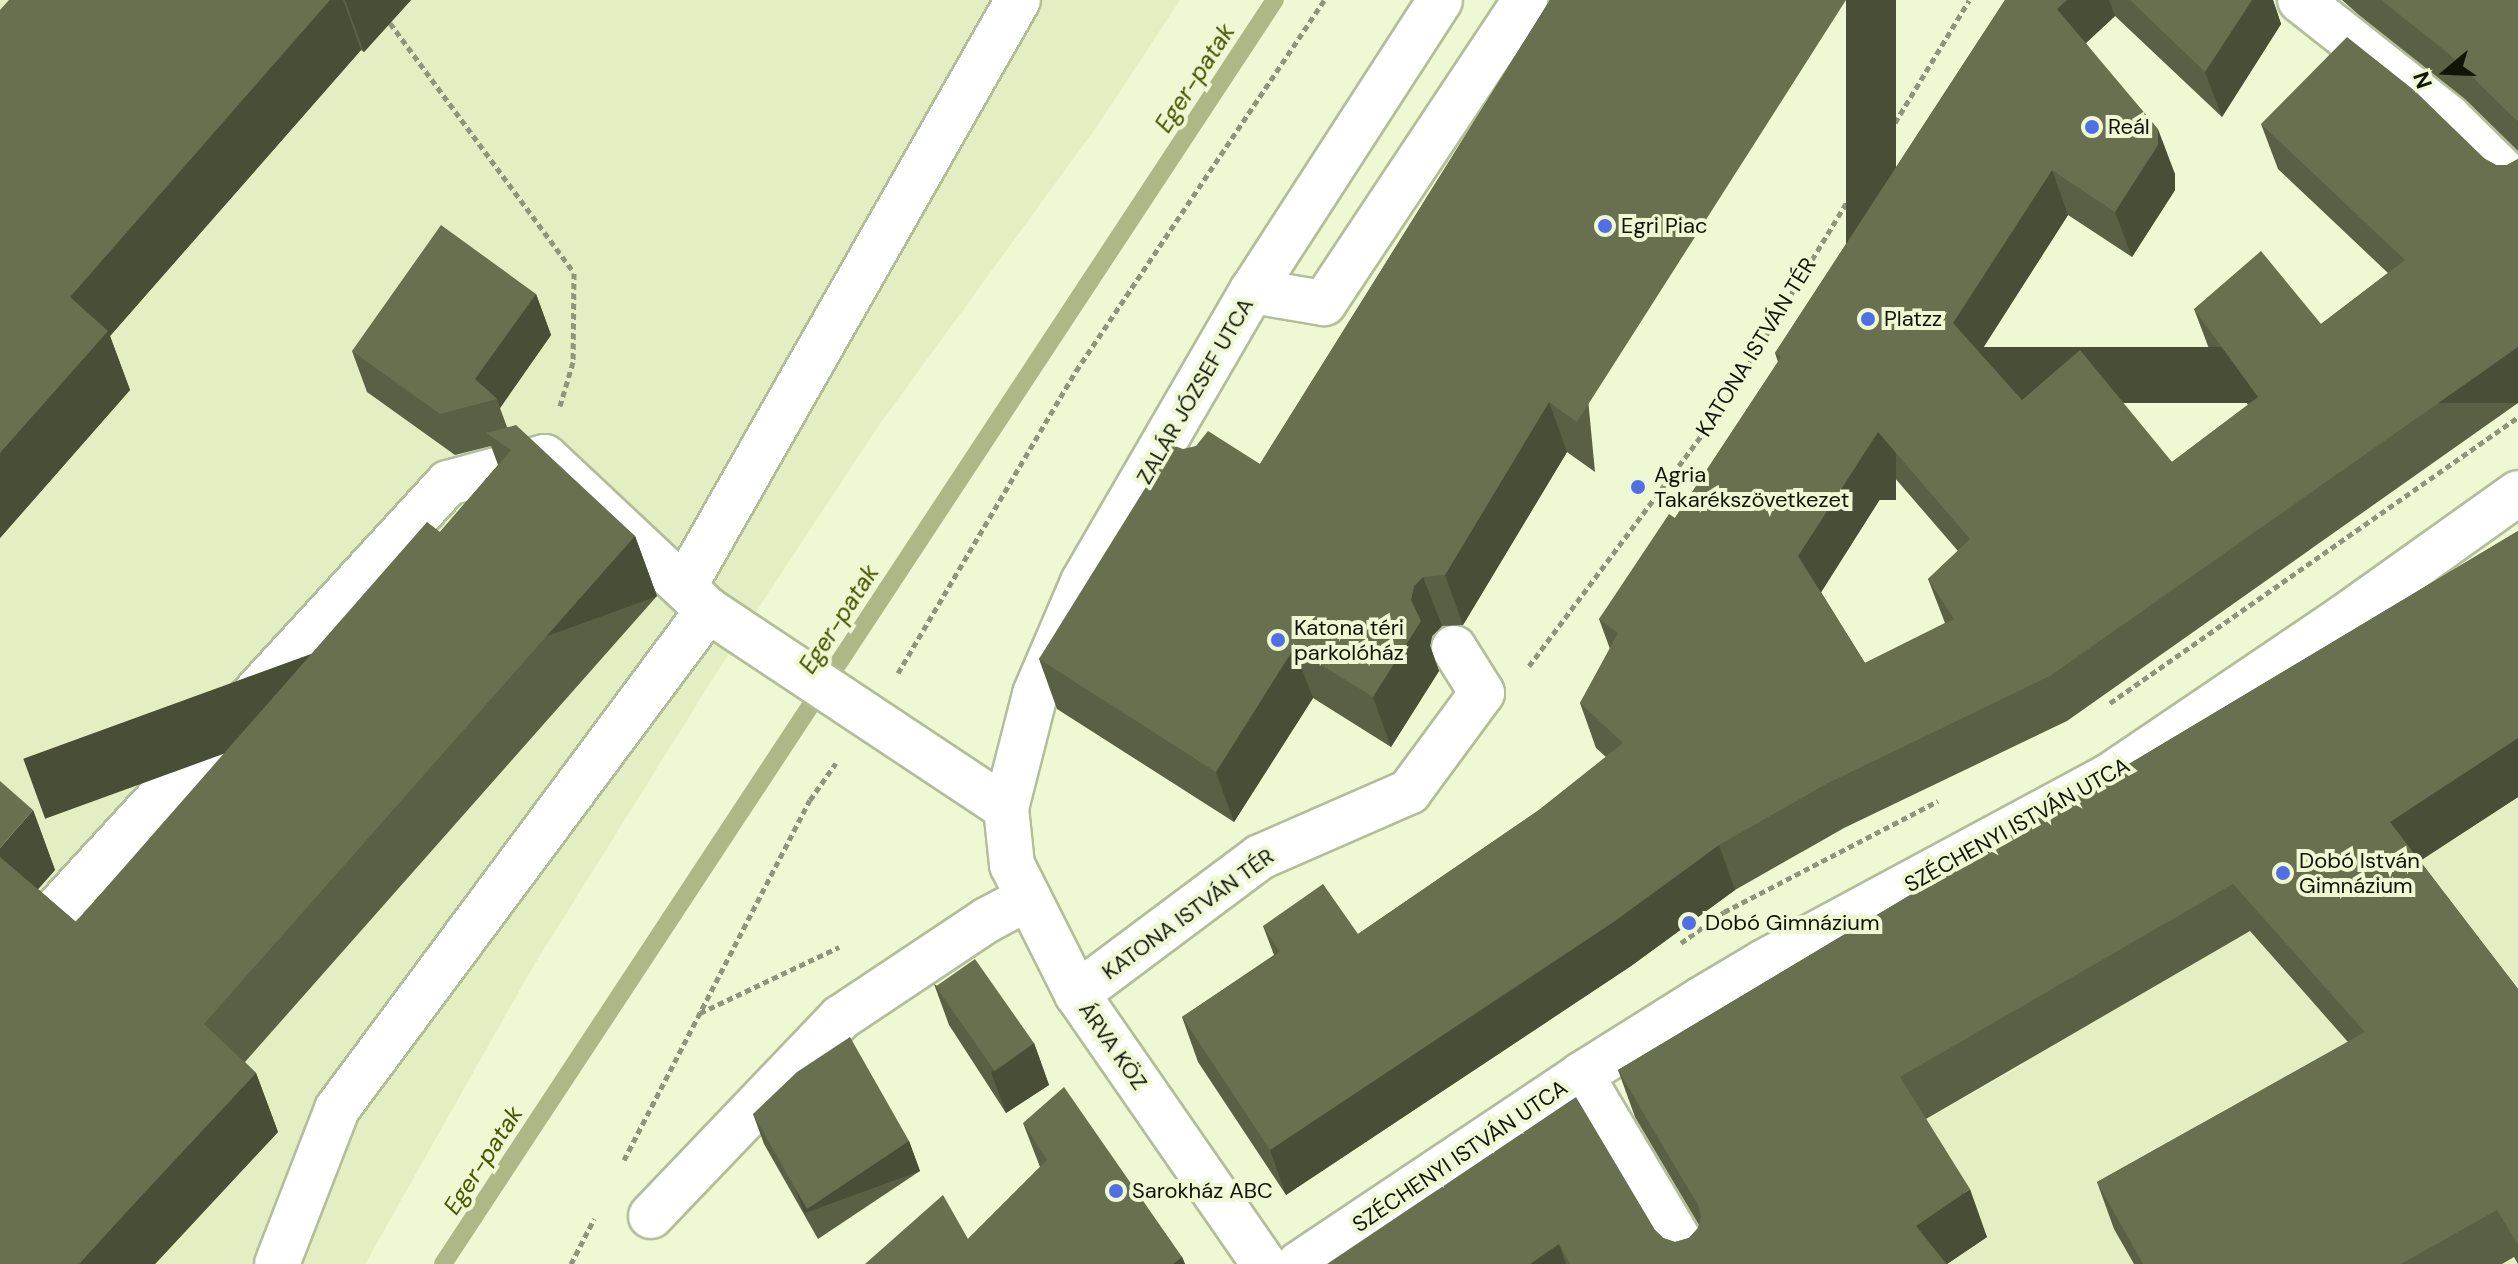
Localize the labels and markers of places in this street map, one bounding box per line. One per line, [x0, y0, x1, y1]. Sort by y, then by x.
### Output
place label: Reál [2108, 114, 2150, 140]
marker: Reál [2083, 118, 2101, 136]
place label: Egri Piac [1621, 213, 1708, 239]
marker: Egri Piac [1596, 217, 1614, 235]
place label: Platzz [1884, 306, 1942, 332]
marker: Platzz [1859, 310, 1877, 328]
place label: Agria Takarékszövetkezet [1654, 461, 1849, 512]
marker: Agria Takarékszövetkezet [1629, 478, 1647, 496]
place label: Katona téri parkolóház [1294, 614, 1404, 666]
marker: Katona téri parkolóház [1269, 631, 1287, 649]
place label: Dobó István Gimnázium [2299, 847, 2420, 898]
marker: Dobó István Gimnázium [2274, 864, 2292, 882]
place label: Dobó Gimnázium [1705, 910, 1880, 936]
marker: Dobó Gimnázium [1680, 914, 1698, 932]
place label: Sarokház ABC [1132, 1178, 1273, 1204]
marker: Sarokház ABC [1107, 1182, 1125, 1200]

